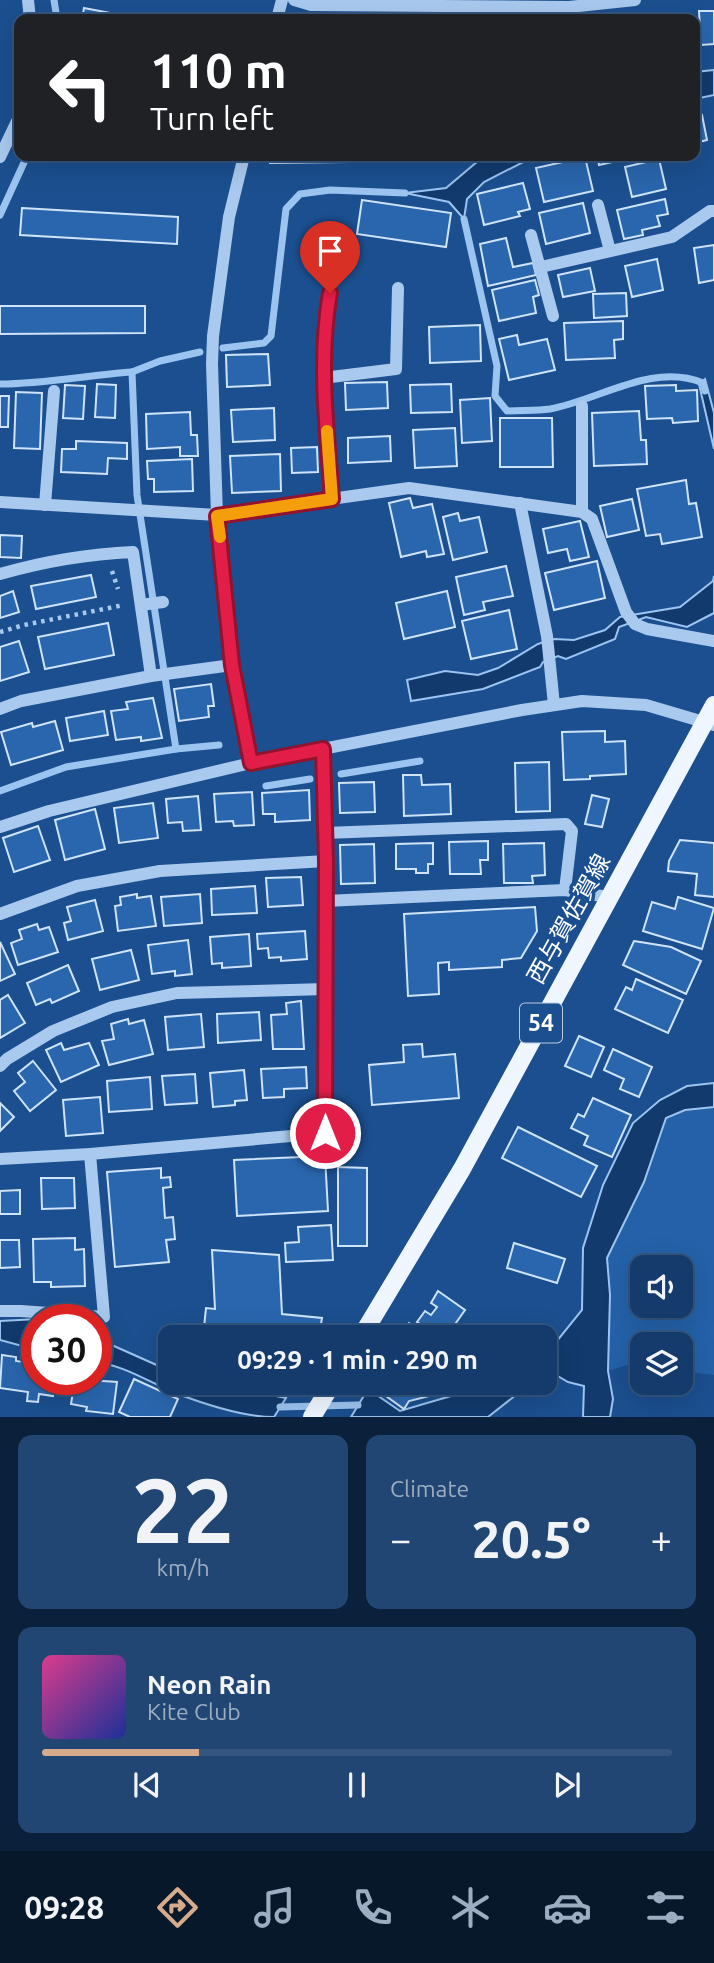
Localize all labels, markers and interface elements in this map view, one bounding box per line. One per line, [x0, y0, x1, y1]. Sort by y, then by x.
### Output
icon: left [35, 42, 126, 133]
text: 110 m [150, 42, 287, 97]
text: Turn left [150, 100, 274, 136]
pin [300, 221, 360, 293]
icon: arrive [311, 232, 349, 270]
street label: 西与賀佐賀線 [522, 849, 615, 988]
road number: 54 [520, 1004, 562, 1042]
position arrow [288, 1096, 362, 1170]
map controls [630, 1255, 693, 1395]
button: sound [630, 1255, 693, 1318]
speed limit sign: 30 [21, 1304, 112, 1395]
button: layers [630, 1332, 693, 1395]
text: 09:29 · 1 min · 290 m [237, 1345, 478, 1374]
text: 22 [132, 1458, 234, 1560]
text: Climate [390, 1476, 469, 1501]
text: 20.5° [471, 1510, 591, 1568]
text: − [390, 1518, 411, 1560]
text: + [651, 1518, 672, 1560]
text: km/h [156, 1555, 210, 1580]
text: Neon Rain [147, 1670, 272, 1699]
text: Kite Club [147, 1699, 241, 1724]
icon: previous [128, 1766, 166, 1804]
icon: pause [338, 1766, 376, 1804]
icon: next [548, 1766, 586, 1804]
icon: directions [153, 1883, 202, 1932]
icon: music [250, 1883, 299, 1932]
icon: phone [348, 1883, 397, 1932]
icon: climate [446, 1883, 495, 1932]
icon: car [543, 1883, 592, 1932]
icon: filters [641, 1883, 690, 1932]
text: 09:28 [24, 1889, 104, 1925]

